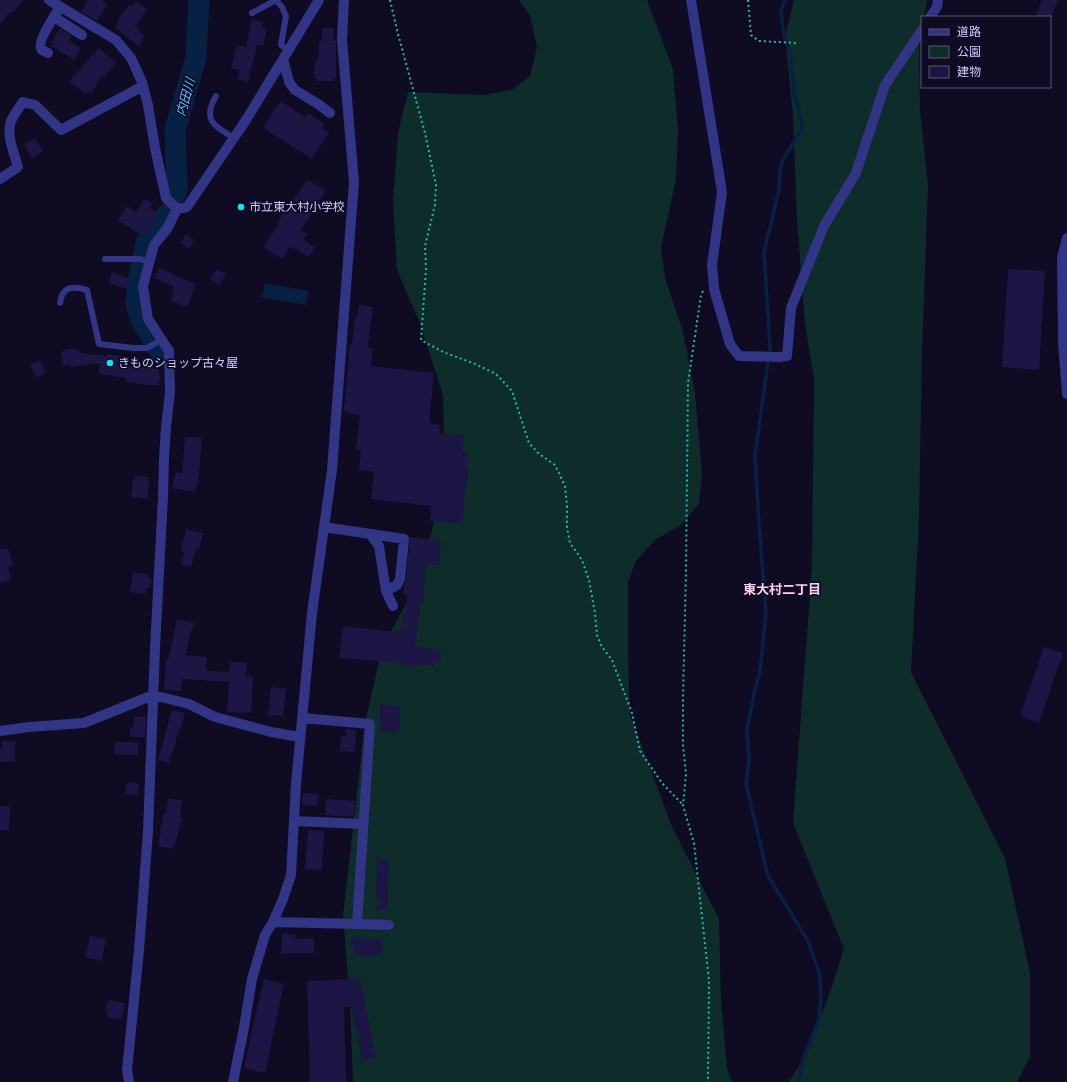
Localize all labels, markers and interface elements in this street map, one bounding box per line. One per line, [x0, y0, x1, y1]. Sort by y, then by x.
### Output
legend [921, 16, 1051, 88]
text: 道路 [957, 24, 981, 39]
text: 公園 [957, 44, 981, 59]
text: 建物 [957, 64, 981, 79]
water label: 内田川 [172, 74, 199, 118]
place label: 市立東大村小学校 [249, 199, 345, 214]
marker: 市立東大村小学校 [236, 202, 246, 212]
place label: きものショップ古々屋 [118, 355, 238, 370]
marker: きものショップ古々屋 [105, 358, 115, 368]
district label: 東大村二丁目 [743, 581, 821, 597]

